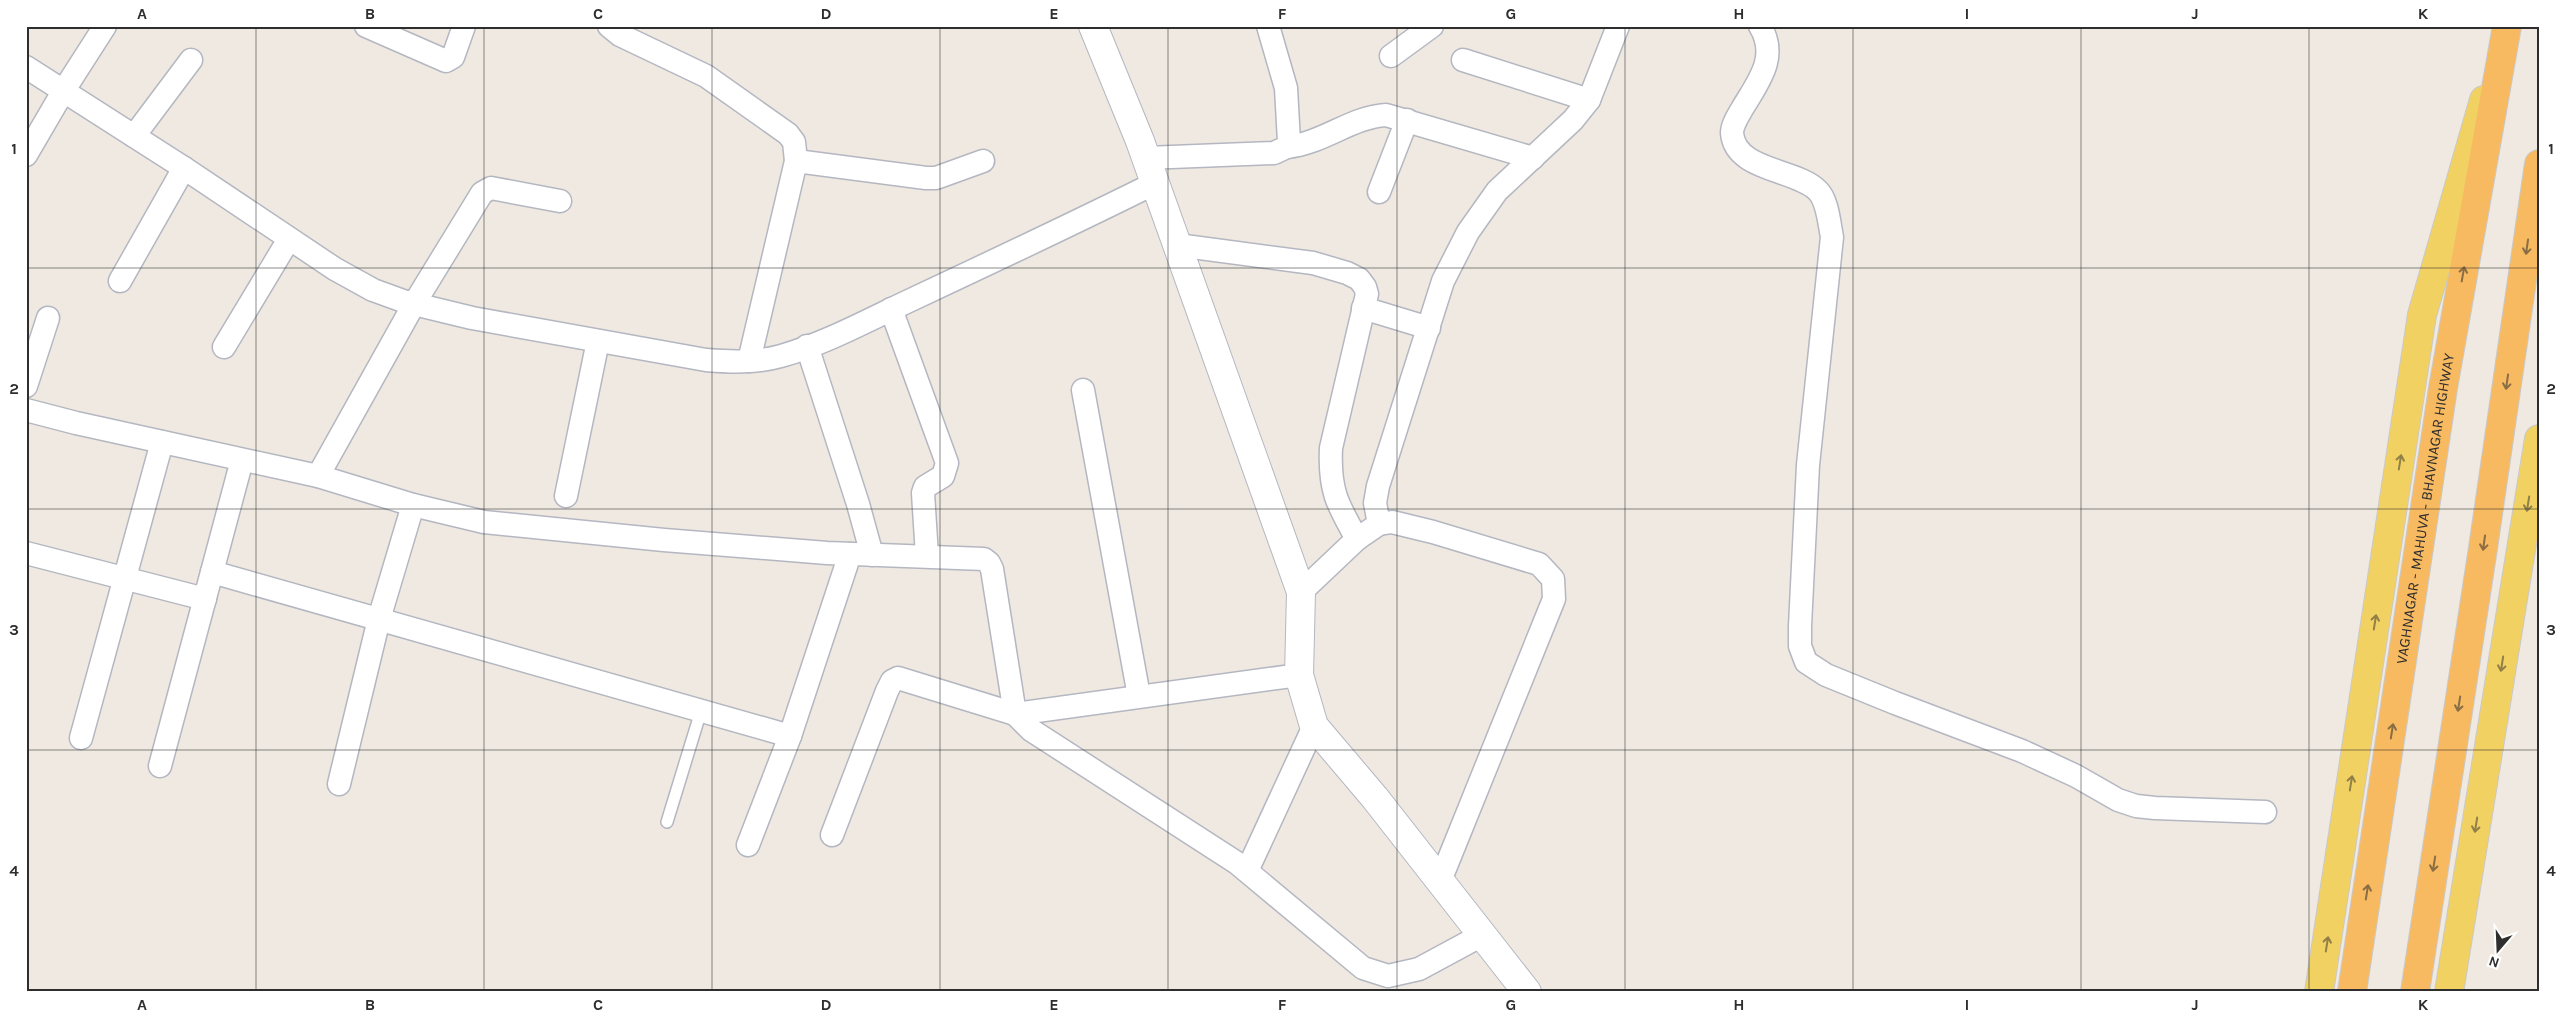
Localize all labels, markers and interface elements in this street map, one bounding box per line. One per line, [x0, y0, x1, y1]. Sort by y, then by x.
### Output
text: A [137, 4, 147, 23]
text: B [365, 4, 375, 23]
text: C [593, 4, 603, 23]
text: D [821, 4, 832, 23]
text: E [1049, 4, 1059, 23]
text: F [1278, 4, 1287, 23]
text: G [1506, 4, 1516, 23]
text: H [1733, 4, 1745, 23]
text: I [1965, 4, 1969, 23]
text: J [2191, 4, 2199, 23]
text: K [2418, 4, 2429, 23]
text: 1 [11, 139, 17, 158]
text: 1 [2548, 139, 2554, 158]
one-way arrow [2522, 238, 2532, 254]
one-way arrow [2459, 267, 2469, 283]
street label: VAGHNAGAR - MAHUVA - BHAVNAGAR HIGHWAY [2393, 351, 2458, 665]
one-way arrow [2502, 374, 2512, 390]
text: 2 [9, 379, 19, 398]
text: 2 [2546, 379, 2556, 398]
one-way arrow [2395, 454, 2405, 470]
one-way arrow [2523, 496, 2533, 512]
one-way arrow [2479, 535, 2489, 551]
one-way arrow [2371, 615, 2381, 631]
text: 3 [9, 620, 19, 639]
text: 3 [2546, 620, 2556, 639]
one-way arrow [2497, 656, 2507, 672]
one-way arrow [2454, 695, 2464, 711]
one-way arrow [2387, 723, 2397, 739]
one-way arrow [2346, 775, 2356, 791]
one-way arrow [2471, 817, 2481, 833]
one-way arrow [2429, 856, 2439, 872]
text: 4 [9, 861, 19, 880]
text: 4 [2546, 861, 2556, 880]
one-way arrow [2363, 884, 2373, 900]
north arrow [2472, 926, 2522, 976]
one-way arrow [2322, 936, 2332, 952]
text: N [2486, 952, 2501, 971]
text: A [137, 995, 147, 1014]
text: B [365, 995, 375, 1014]
text: C [593, 995, 603, 1014]
text: D [821, 995, 832, 1014]
text: E [1049, 995, 1059, 1014]
text: F [1278, 995, 1287, 1014]
text: G [1506, 995, 1516, 1014]
text: H [1733, 995, 1745, 1014]
text: I [1965, 995, 1969, 1014]
text: J [2191, 995, 2199, 1014]
text: K [2418, 995, 2429, 1014]

